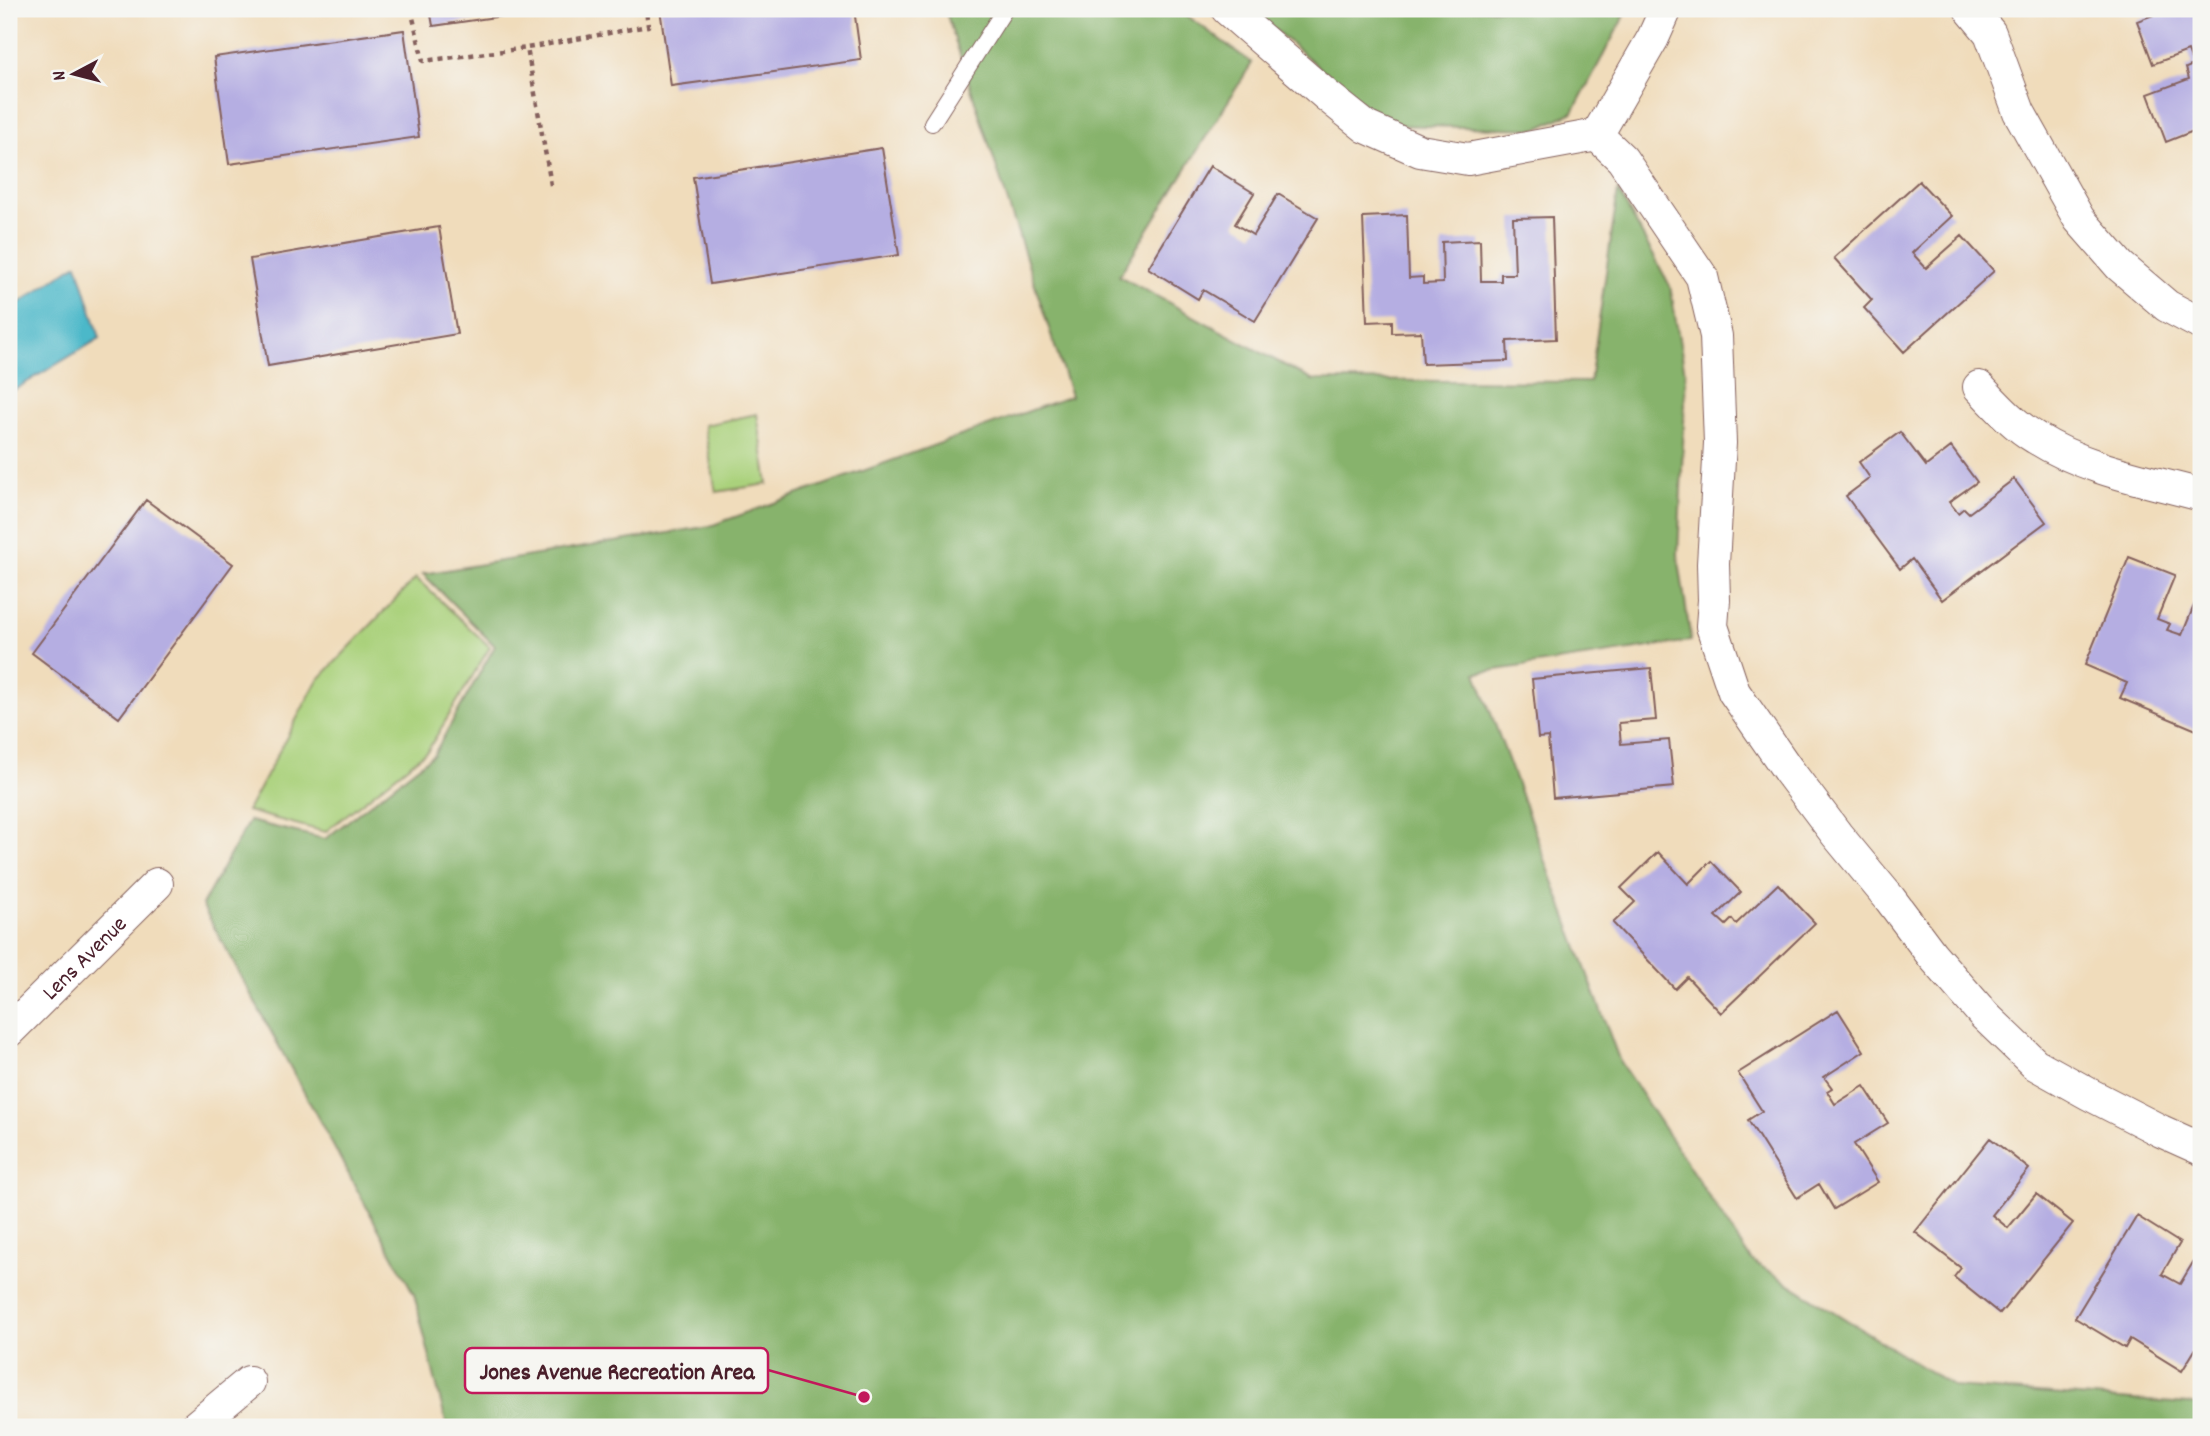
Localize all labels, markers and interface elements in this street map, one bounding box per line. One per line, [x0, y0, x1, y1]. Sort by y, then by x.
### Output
north arrow [38, 38, 108, 108]
text: N [47, 69, 75, 82]
street label: Lens Avenue [36, 910, 136, 1009]
callout: Jones Avenue Recreation Area [465, 1348, 768, 1393]
text: Jones Avenue Recreation Area [480, 1357, 755, 1391]

